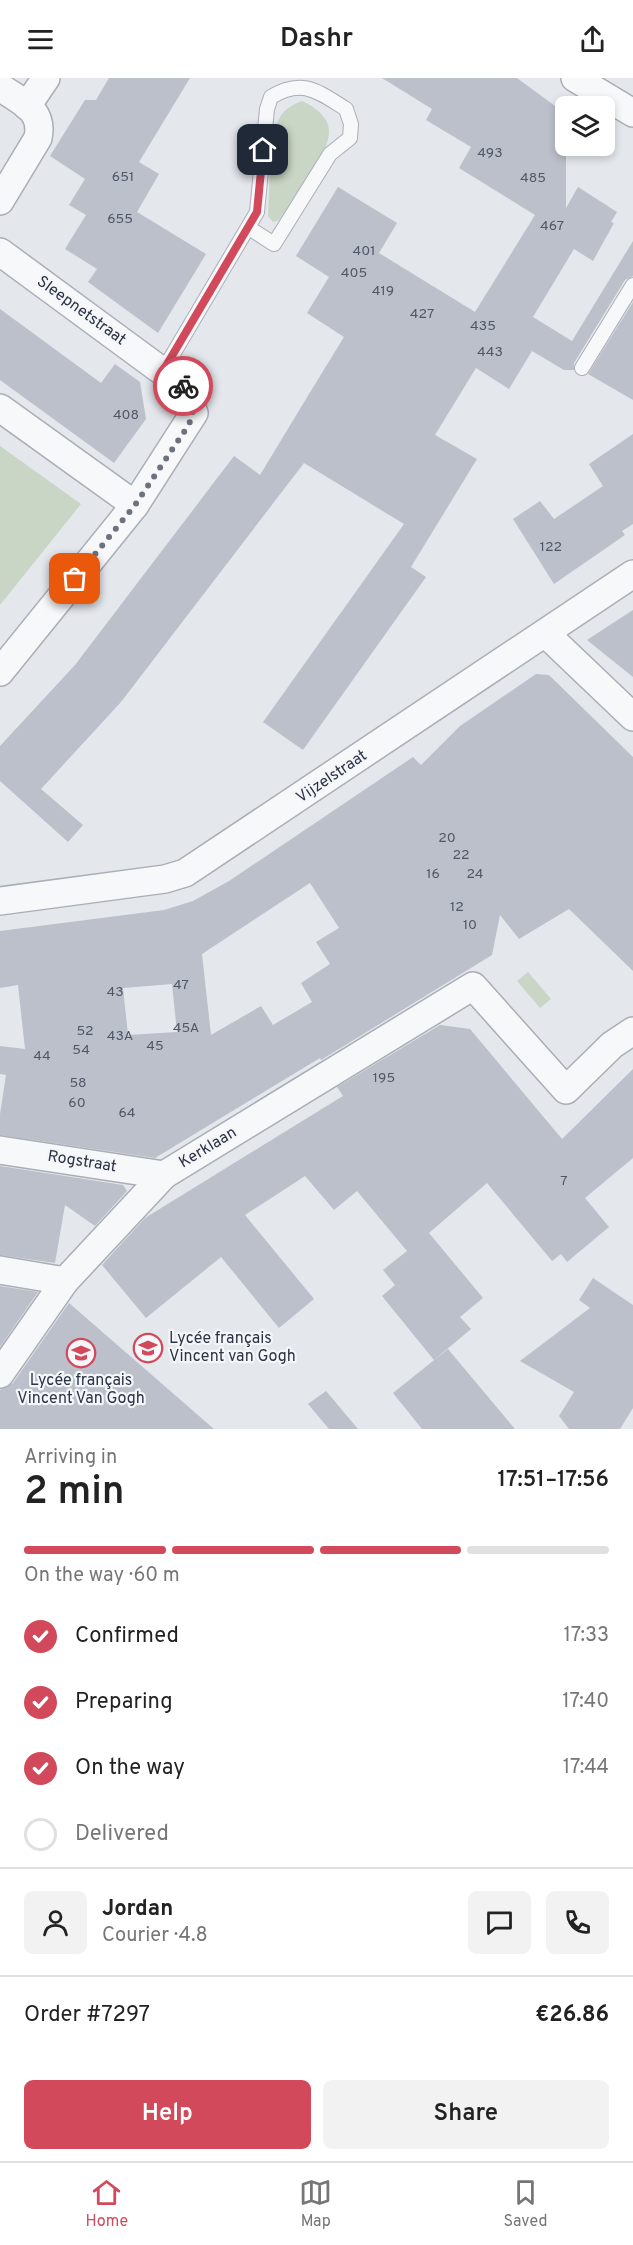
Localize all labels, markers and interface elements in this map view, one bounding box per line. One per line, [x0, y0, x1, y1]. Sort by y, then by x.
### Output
text: Dashr [280, 22, 353, 56]
icon: menu [24, 23, 57, 56]
icon: share [576, 23, 609, 56]
map controls [555, 96, 615, 156]
button: layers [555, 96, 615, 156]
pin [237, 124, 288, 175]
icon: home [246, 133, 279, 166]
house number: 493 [477, 145, 503, 162]
house number: 651 [112, 169, 134, 186]
house number: 485 [520, 170, 546, 187]
house number: 655 [107, 211, 133, 228]
house number: 467 [540, 218, 564, 235]
house number: 401 [353, 243, 375, 260]
house number: 405 [341, 265, 367, 282]
street label: Sleepnetstraat [32, 272, 130, 350]
house number: 419 [372, 283, 394, 300]
house number: 427 [410, 306, 434, 323]
house number: 435 [470, 318, 496, 335]
house number: 443 [477, 344, 503, 361]
courier [153, 356, 213, 416]
icon: bike [167, 370, 200, 403]
house number: 408 [113, 407, 139, 424]
house number: 122 [540, 539, 562, 556]
pin [49, 553, 100, 604]
icon: bag [58, 562, 91, 595]
street label: Vijzelstraat [293, 746, 371, 808]
house number: 20 [438, 830, 456, 847]
house number: 22 [452, 847, 470, 864]
house number: 16 [426, 866, 440, 883]
house number: 24 [466, 866, 484, 883]
house number: 12 [450, 899, 464, 916]
house number: 10 [463, 917, 477, 934]
house number: 47 [173, 977, 189, 994]
house number: 43 [106, 984, 124, 1001]
house number: 45A [173, 1020, 199, 1037]
house number: 52 [76, 1023, 94, 1040]
house number: 43A [107, 1028, 133, 1045]
house number: 45 [146, 1038, 164, 1055]
house number: 54 [72, 1042, 90, 1059]
house number: 44 [33, 1048, 51, 1065]
house number: 195 [373, 1070, 395, 1087]
house number: 58 [69, 1075, 87, 1092]
house number: 60 [68, 1095, 86, 1112]
house number: 64 [118, 1105, 136, 1122]
street label: Kerklaan [175, 1123, 241, 1173]
street label: Rogstraat [46, 1147, 118, 1177]
house number: 7 [560, 1173, 568, 1190]
place label: Lycée français Vincent van Gogh [169, 1329, 296, 1367]
school or university icon: Lycée français Vincent van Gogh [132, 1332, 164, 1364]
school or university icon: Lycée français Vincent Van Gogh [65, 1337, 97, 1369]
place label: Lycée français Vincent Van Gogh [17, 1371, 145, 1409]
text: Arriving in [24, 1445, 117, 1471]
text: 17:51–17:56 [498, 1467, 609, 1494]
text: 2 min [24, 1469, 125, 1518]
text: On the way · 60 m [24, 1563, 180, 1589]
icon: check [24, 1620, 57, 1653]
text: Confirmed [75, 1623, 179, 1650]
text: 17:33 [563, 1623, 609, 1649]
icon: check [24, 1686, 57, 1719]
text: Preparing [75, 1689, 173, 1716]
text: 17:40 [562, 1689, 609, 1715]
icon: check [24, 1752, 57, 1785]
text: On the way [75, 1755, 185, 1782]
text: 17:44 [563, 1755, 609, 1781]
text: Delivered [75, 1821, 169, 1848]
button: person [24, 1891, 87, 1954]
button: chat [468, 1891, 531, 1954]
button: phone [546, 1891, 609, 1954]
text: Jordan [102, 1896, 173, 1923]
text: Courier · 4.8 [102, 1923, 208, 1949]
text: Order #7297 [24, 2002, 150, 2029]
text: €26.86 [535, 2002, 609, 2029]
button: Help [24, 2080, 311, 2149]
button: Share [323, 2080, 609, 2149]
tab: Home [86, 2176, 128, 2232]
tab: Map [299, 2176, 332, 2232]
tab: Saved [503, 2176, 547, 2232]

